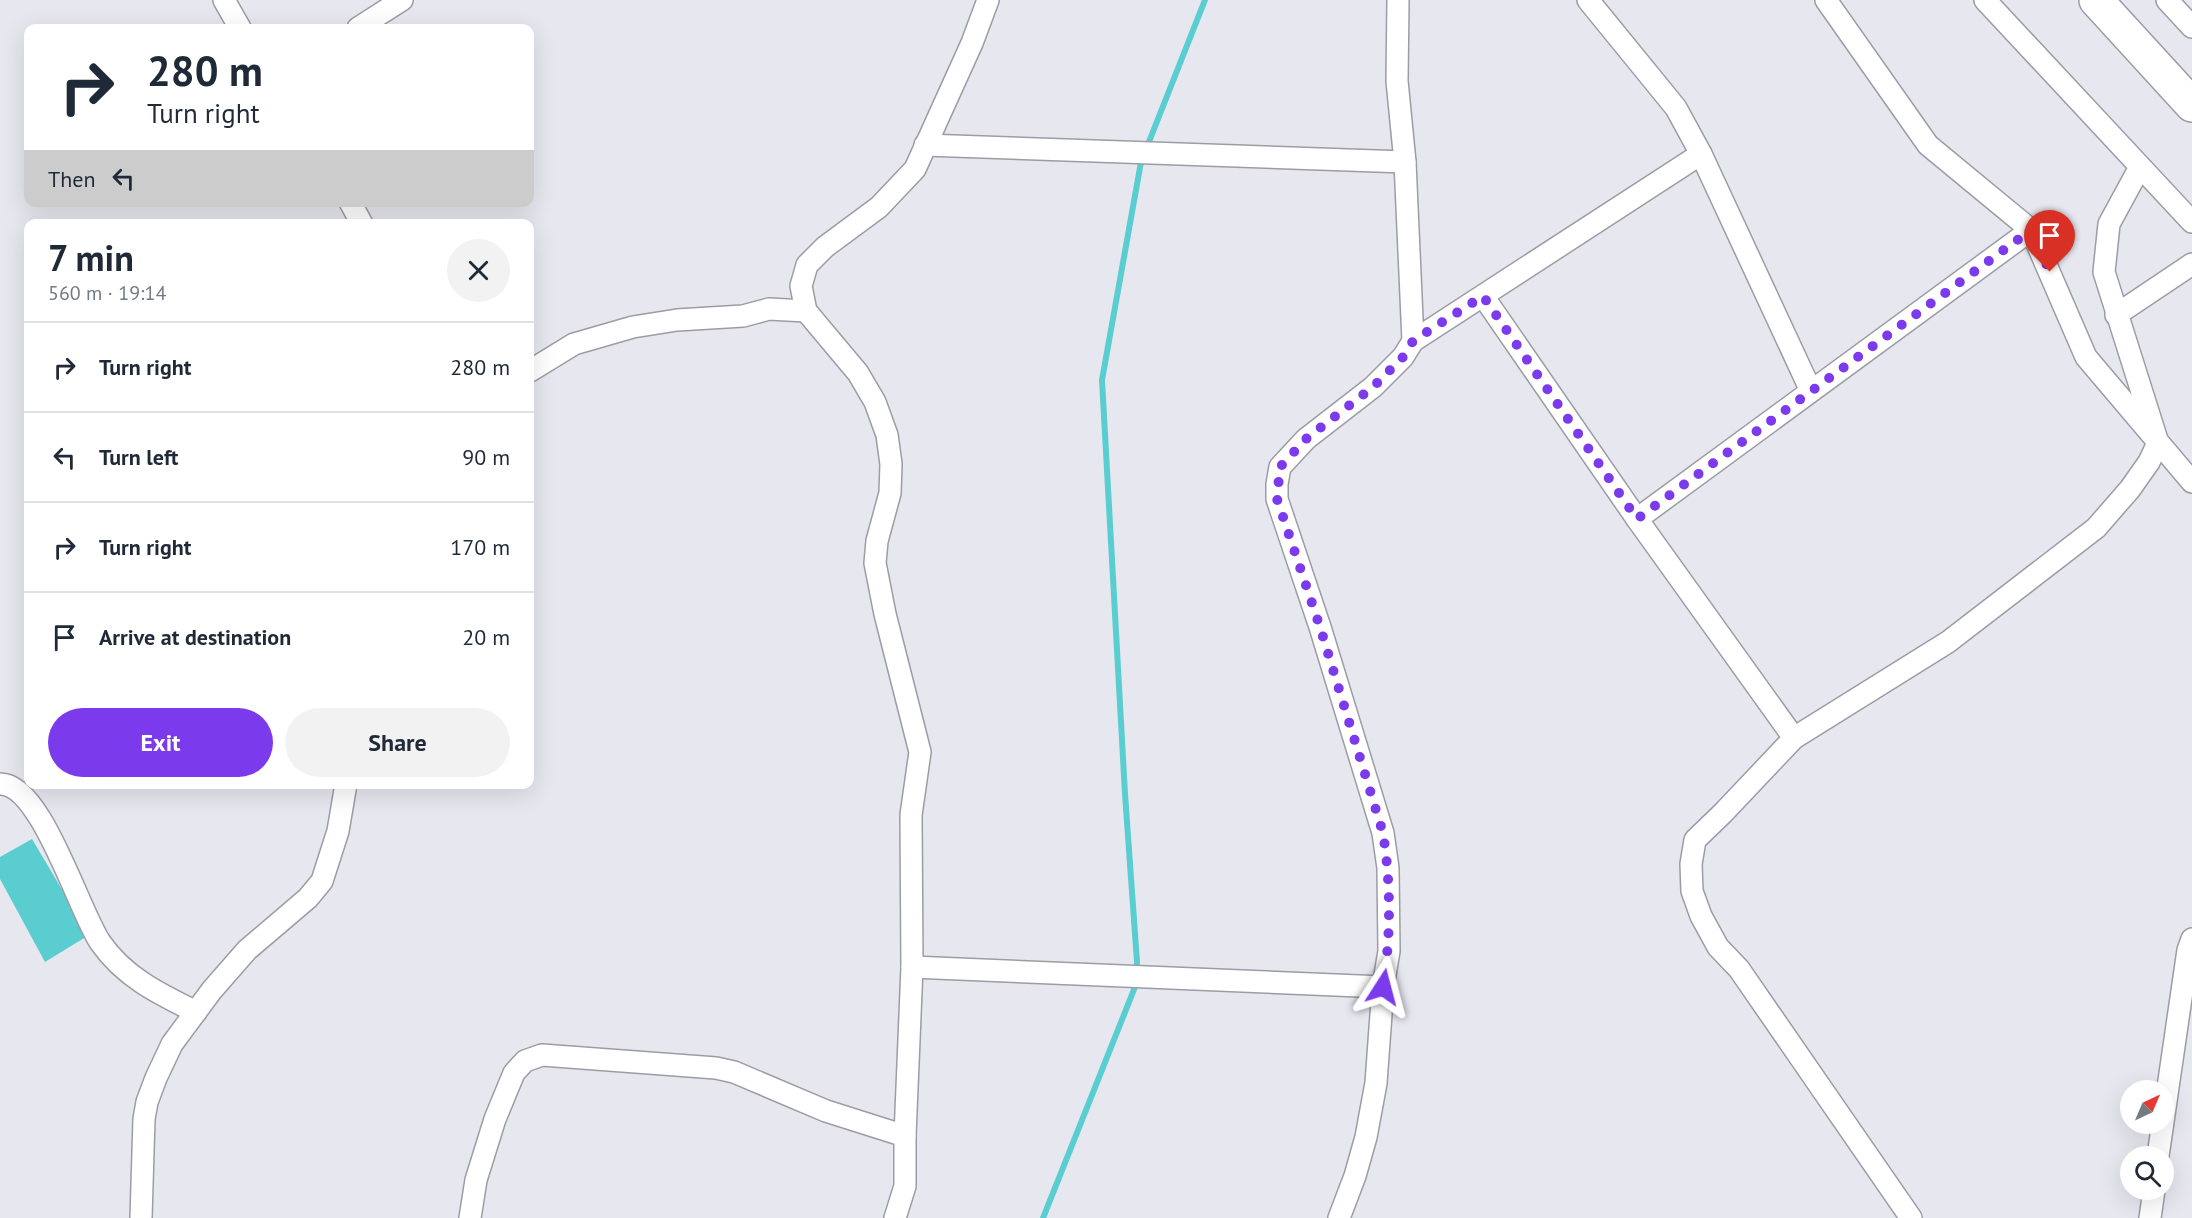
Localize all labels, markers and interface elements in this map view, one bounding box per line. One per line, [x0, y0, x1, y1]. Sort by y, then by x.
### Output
text: 280 m [147, 43, 263, 98]
icon: right [48, 48, 126, 126]
text: Turn right [147, 96, 260, 130]
icon: left [107, 162, 140, 195]
text: Then [48, 165, 95, 193]
pin [2024, 210, 2075, 272]
icon: arrive [2033, 219, 2066, 252]
text: 7 min [48, 234, 134, 281]
button: close [447, 239, 510, 302]
text: 560 m · 19:14 [48, 280, 166, 306]
icon: right [48, 351, 81, 384]
text: Turn right [99, 353, 191, 381]
text: 280 m [450, 353, 510, 381]
icon: left [48, 441, 81, 474]
text: Turn left [99, 443, 179, 471]
text: 90 m [462, 443, 510, 471]
icon: right [48, 531, 81, 564]
text: Turn right [99, 533, 191, 561]
text: 170 m [450, 533, 510, 561]
icon: arrive [48, 621, 81, 654]
text: Arrive at destination [99, 623, 291, 651]
text: 20 m [462, 623, 510, 651]
button: Exit [48, 708, 273, 777]
button: Share [285, 708, 510, 777]
position arrow [1351, 955, 1415, 1019]
north arrow [2120, 1080, 2174, 1134]
map controls [2120, 1080, 2174, 1200]
button: search [2120, 1146, 2174, 1200]

